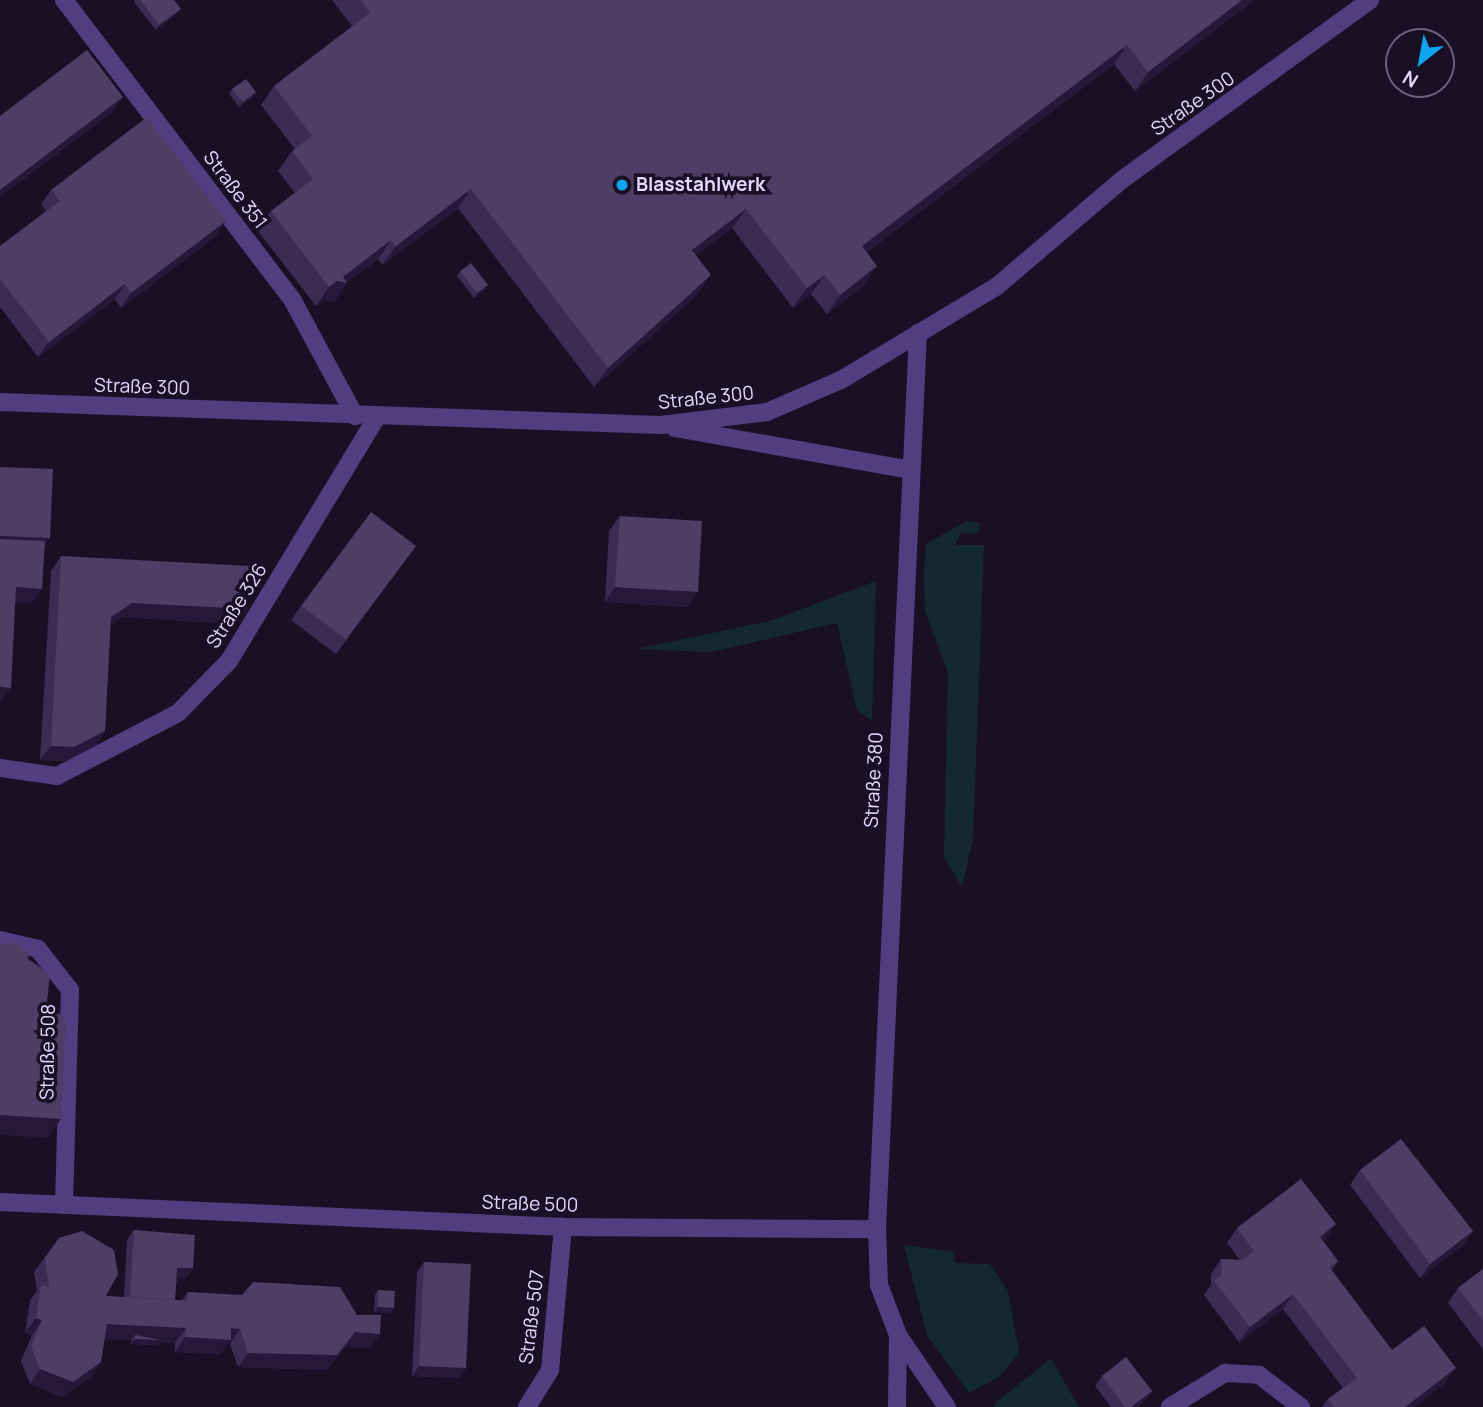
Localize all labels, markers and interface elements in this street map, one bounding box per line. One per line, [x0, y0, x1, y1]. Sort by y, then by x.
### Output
north arrow [1385, 28, 1455, 98]
text: N [1398, 65, 1423, 94]
street label: Straße 300 [1147, 67, 1239, 141]
street label: Straße 351 [198, 147, 272, 233]
place label: Blasstahlwerk [636, 174, 765, 196]
marker: Blasstahlwerk [614, 177, 630, 193]
street label: Straße 300 [93, 374, 191, 400]
street label: Straße 300 [657, 382, 755, 414]
street label: Straße 326 [202, 559, 272, 653]
street label: Straße 380 [860, 732, 888, 828]
street label: Straße 508 [36, 1004, 60, 1100]
street label: Straße 500 [481, 1191, 579, 1217]
street label: Straße 507 [515, 1269, 549, 1365]

